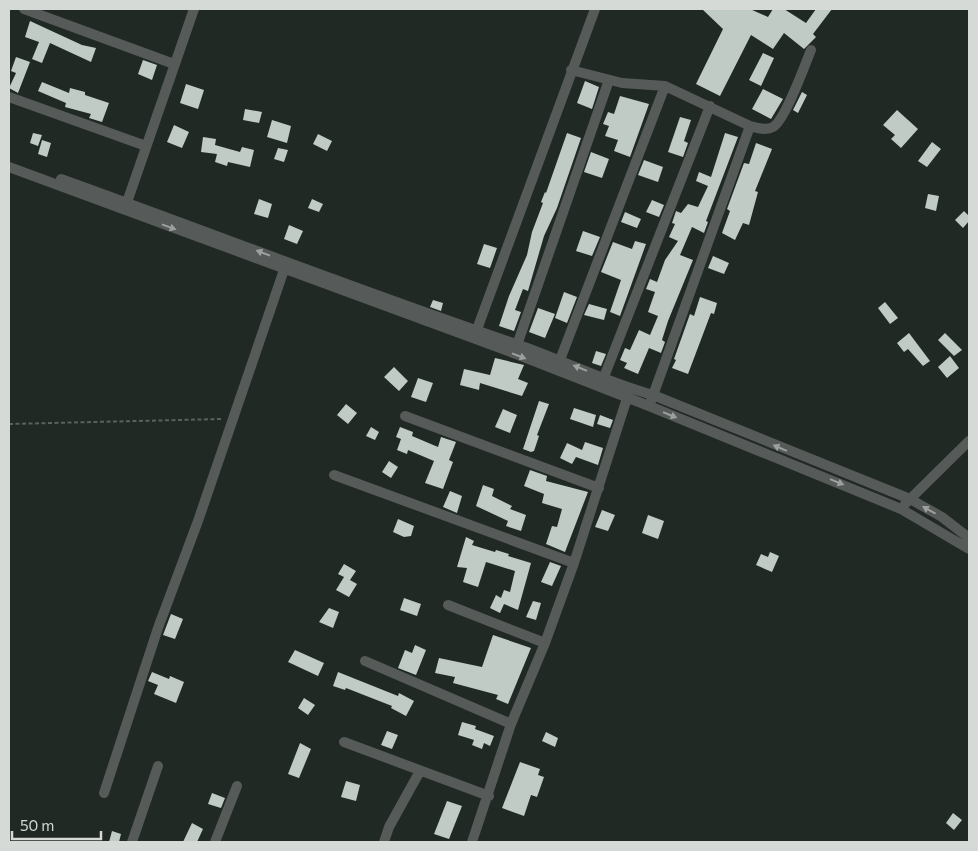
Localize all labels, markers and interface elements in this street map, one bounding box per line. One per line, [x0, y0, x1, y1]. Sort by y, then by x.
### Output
one-way arrow [162, 224, 176, 232]
one-way arrow [255, 249, 270, 257]
one-way arrow [511, 352, 526, 360]
one-way arrow [572, 364, 587, 372]
one-way arrow [663, 411, 677, 419]
one-way arrow [773, 443, 787, 451]
one-way arrow [830, 479, 844, 487]
one-way arrow [922, 506, 937, 514]
scale bar [12, 808, 101, 840]
text: 50 m [20, 816, 54, 834]

